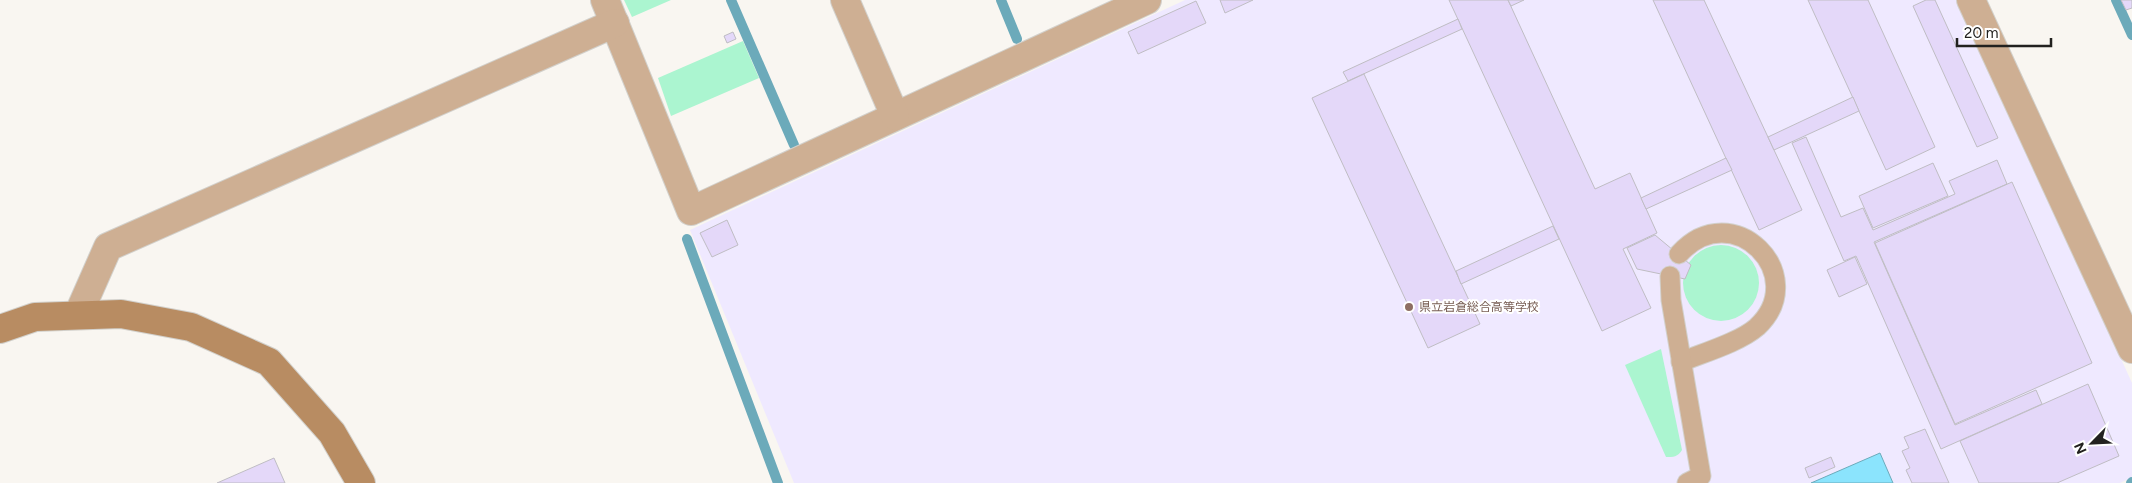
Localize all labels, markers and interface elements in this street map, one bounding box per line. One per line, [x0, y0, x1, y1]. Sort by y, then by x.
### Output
scale bar [1957, 15, 2051, 47]
text: 20 m [1964, 24, 1998, 42]
place label: 県立岩倉総合高等学校 [1419, 300, 1539, 314]
marker: 県立岩倉総合高等学校 [1403, 301, 1415, 313]
north arrow [2067, 418, 2117, 468]
text: N [2071, 440, 2091, 456]

